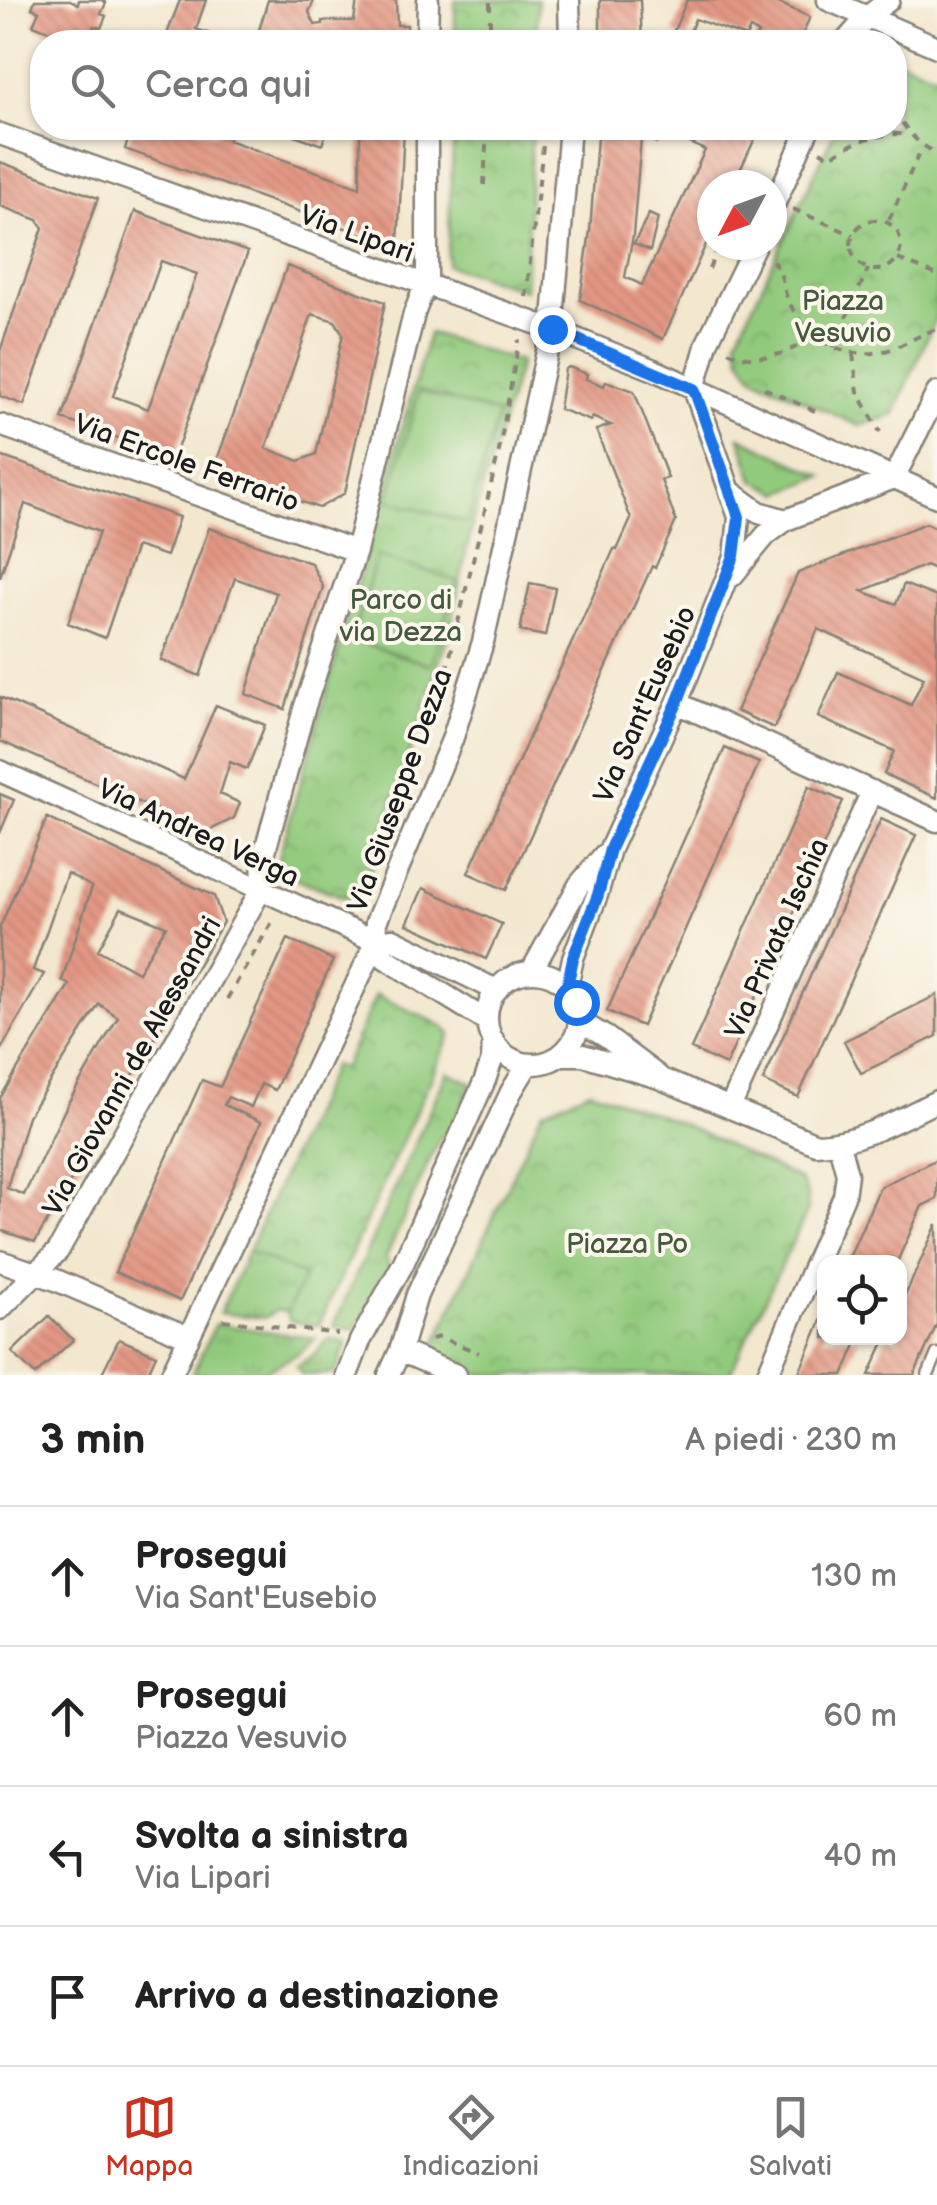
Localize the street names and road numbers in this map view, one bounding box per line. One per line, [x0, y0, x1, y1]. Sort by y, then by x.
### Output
street label: Via Lipari [295, 199, 418, 270]
street label: Via Ercole Ferrario [70, 407, 303, 519]
street label: Via Sant'Eusebio [587, 601, 704, 808]
street label: Via Giuseppe Dezza [341, 664, 460, 917]
street label: Via Andrea Verga [92, 772, 304, 894]
street label: Via Privata Ischia [718, 833, 836, 1044]
street label: Via Giovanni de Alessandri [36, 911, 228, 1222]

